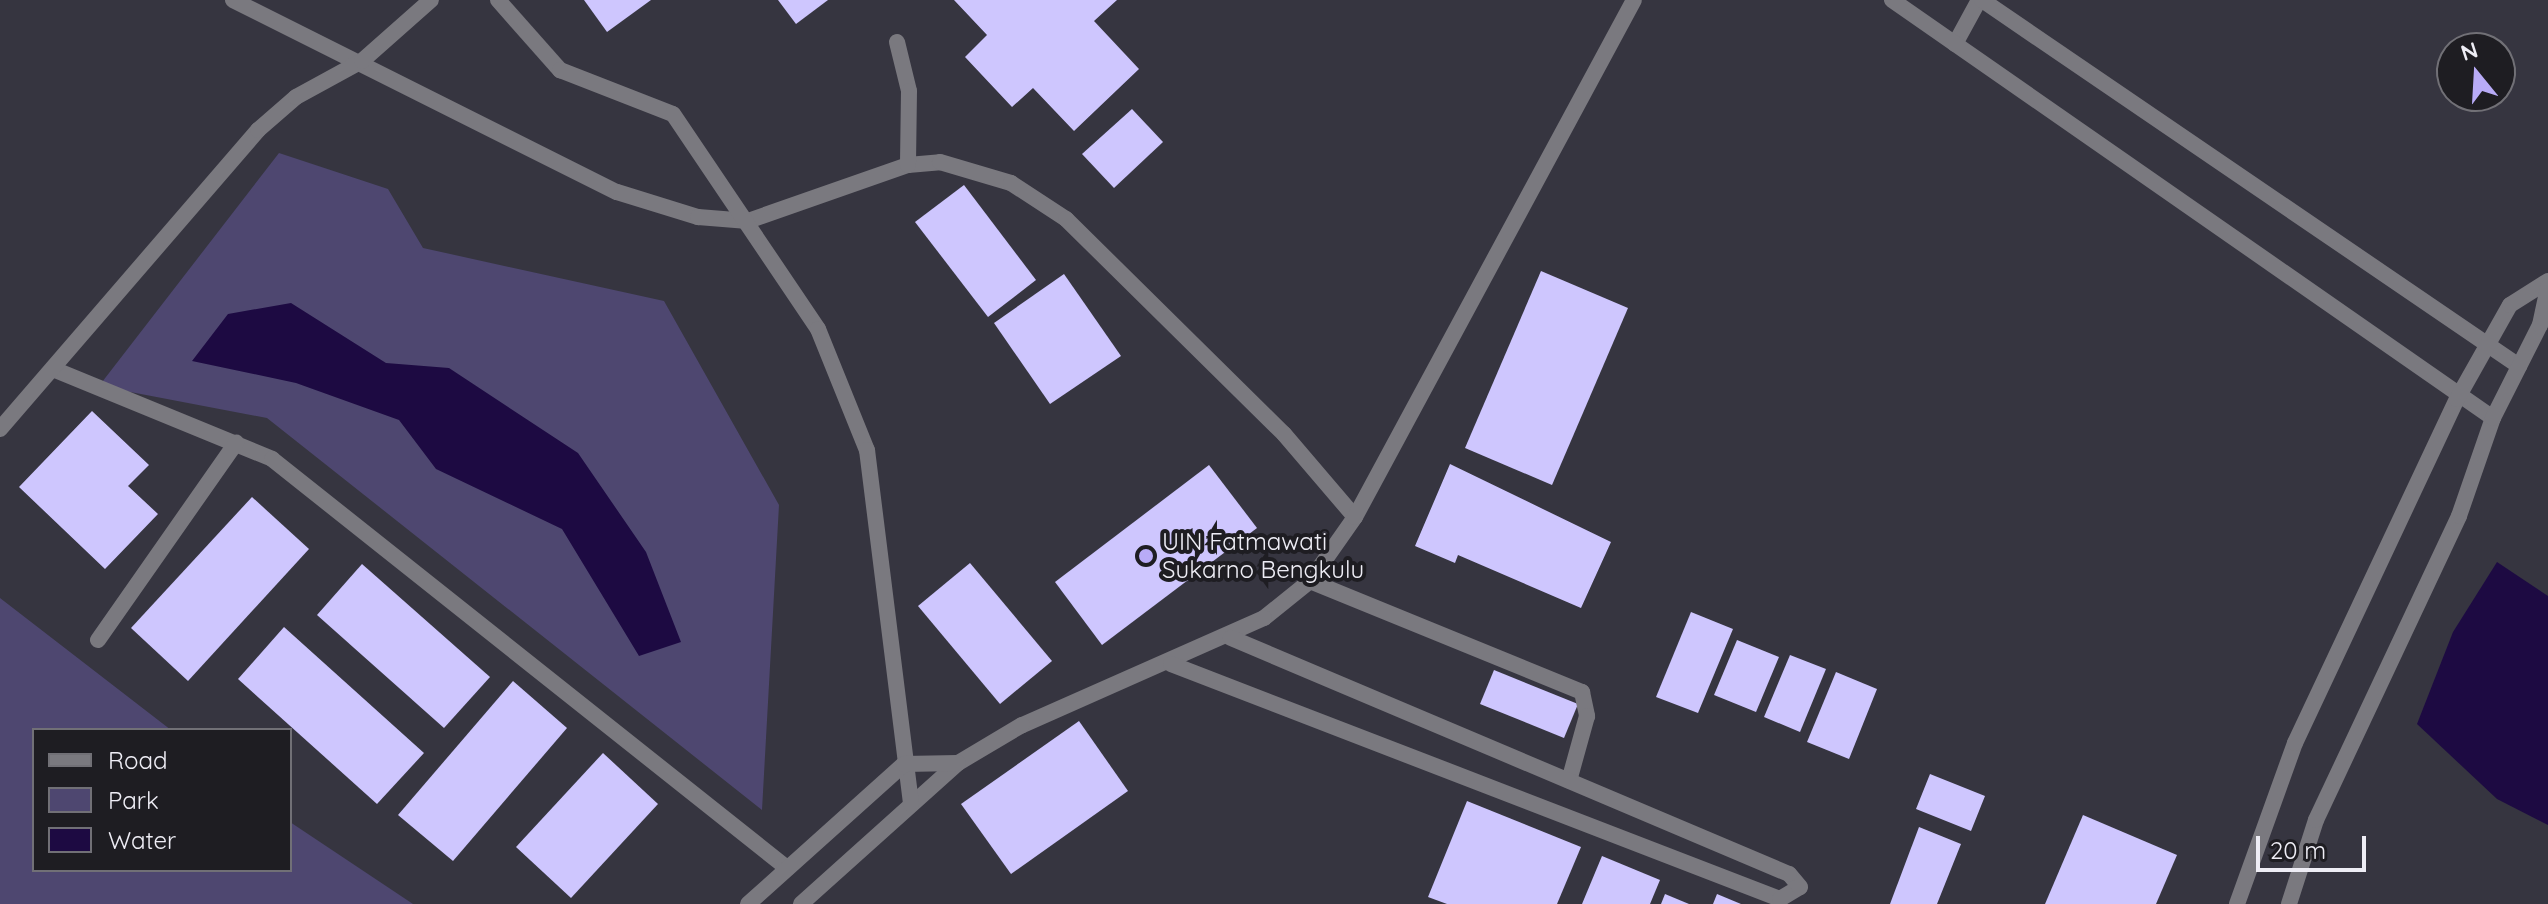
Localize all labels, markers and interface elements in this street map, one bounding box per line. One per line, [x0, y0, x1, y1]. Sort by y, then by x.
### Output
north arrow [2436, 32, 2516, 112]
text: N [2457, 35, 2481, 67]
place label: UIN Fatmawati Sukarno Bengkulu [1162, 528, 1364, 584]
marker: UIN Fatmawati Sukarno Bengkulu [1137, 547, 1155, 565]
legend [32, 728, 292, 872]
text: Road [108, 745, 168, 775]
text: Park [108, 785, 159, 815]
scale bar [2260, 820, 2370, 870]
text: Water [108, 825, 176, 855]
text: 20 m [2270, 835, 2326, 865]

